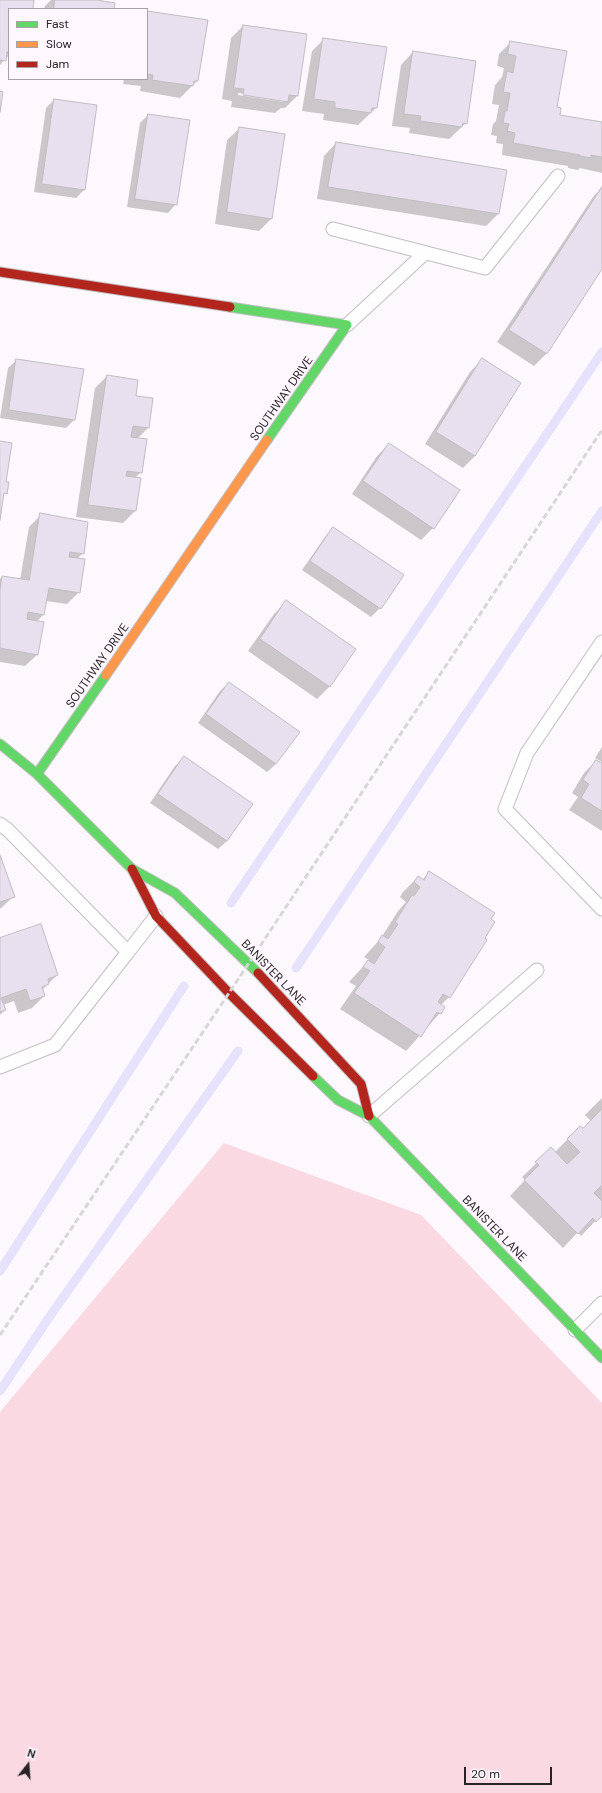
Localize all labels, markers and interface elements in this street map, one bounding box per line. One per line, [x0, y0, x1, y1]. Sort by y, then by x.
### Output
legend [8, 8, 148, 80]
text: Fast [46, 16, 69, 32]
text: Slow [46, 36, 72, 52]
text: Jam [46, 56, 69, 72]
street label: SOUTHWAY DRIVE [247, 354, 317, 444]
street label: SOUTHWAY DRIVE [63, 621, 133, 711]
street label: BANISTER LANE [238, 937, 308, 1009]
street label: BANISTER LANE [459, 1193, 529, 1265]
north arrow [8, 1745, 48, 1785]
text: N [26, 1746, 37, 1761]
scale bar [466, 1759, 554, 1785]
text: 20 m [471, 1766, 500, 1782]

